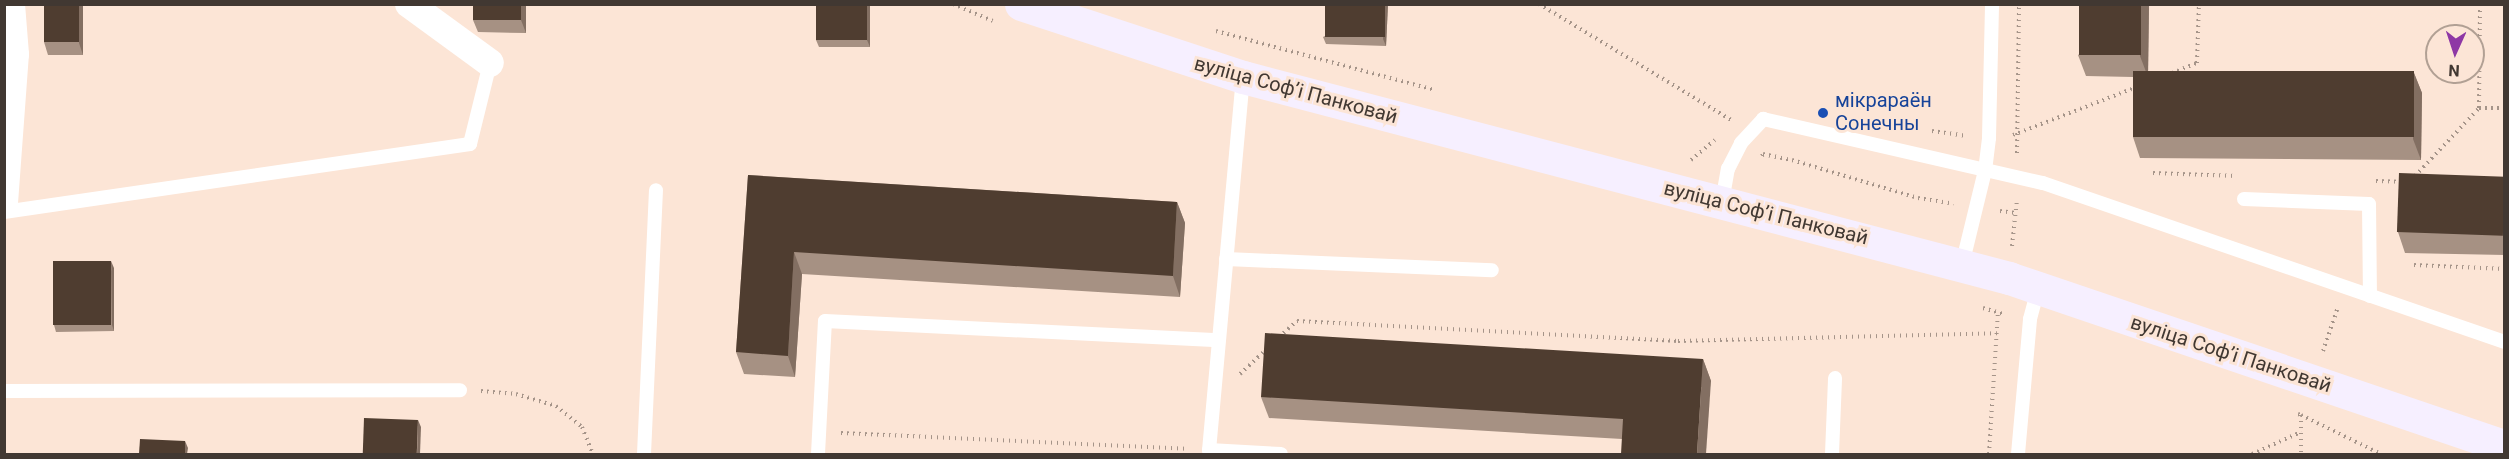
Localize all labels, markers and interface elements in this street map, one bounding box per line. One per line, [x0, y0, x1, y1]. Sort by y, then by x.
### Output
north arrow [2425, 24, 2485, 84]
street label: вуліца Софʼі Панковай [1192, 51, 1400, 129]
text: N [2448, 61, 2460, 80]
place label: мікрараён Сонечны [1835, 89, 1932, 136]
marker: мікрараён Сонечны [1816, 106, 1830, 120]
street label: вуліца Софʼі Панковай [1661, 176, 1871, 250]
street label: вуліца Софʼі Панковай [2128, 310, 2334, 398]

